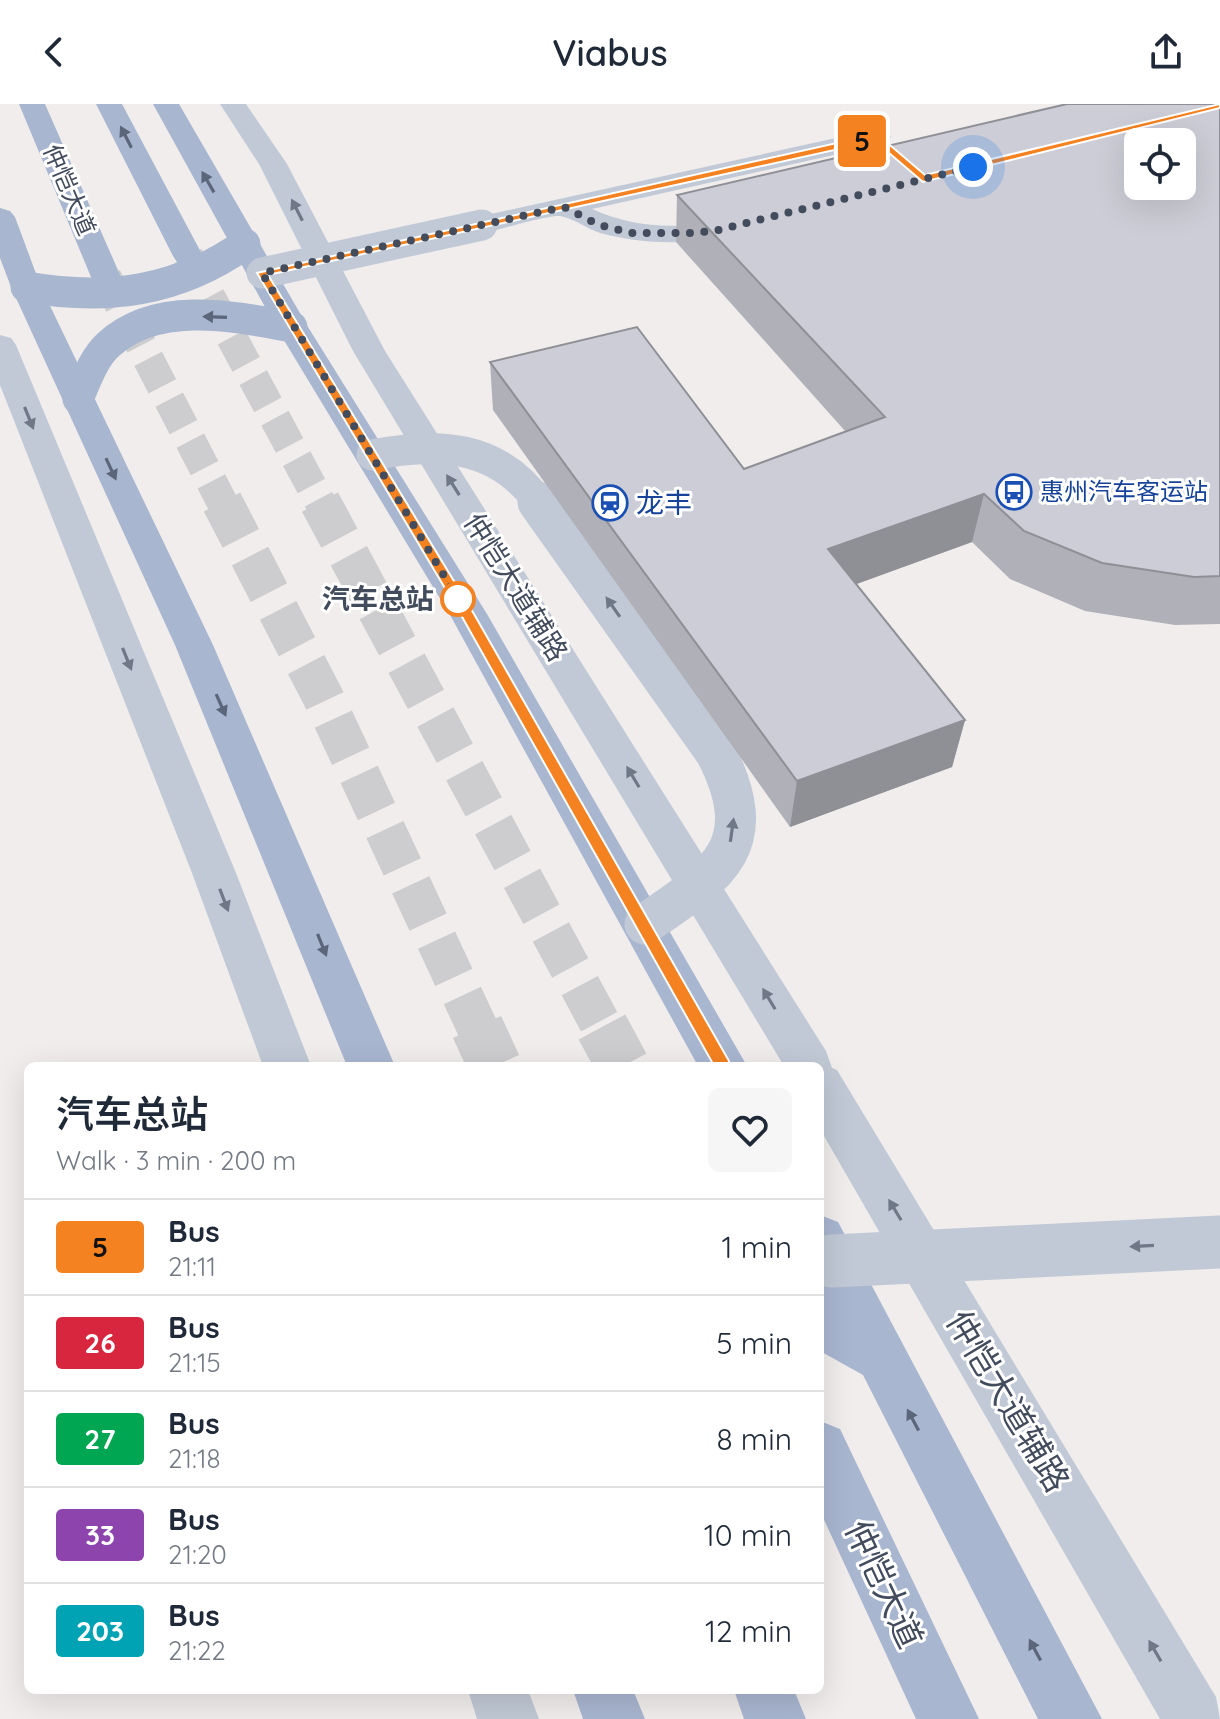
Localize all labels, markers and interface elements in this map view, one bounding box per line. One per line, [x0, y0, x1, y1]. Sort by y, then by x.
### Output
icon: back [32, 30, 76, 74]
text: Viabus [552, 30, 668, 75]
icon: share [1144, 30, 1188, 74]
line badge: 5 [836, 115, 888, 167]
text: 5 [854, 123, 870, 158]
one-way arrow [120, 126, 133, 149]
map controls [1124, 128, 1196, 200]
button: locate [1124, 128, 1196, 200]
street label: 仲恺大道 [37, 140, 102, 240]
your location [953, 147, 993, 187]
one-way arrow [201, 171, 215, 193]
one-way arrow [290, 198, 304, 221]
one-way arrow [202, 310, 227, 323]
one-way arrow [23, 406, 36, 430]
one-way arrow [104, 458, 118, 481]
bus stop icon: 惠州汽车客运站 [995, 473, 1033, 511]
one-way arrow [445, 474, 460, 495]
place label: 惠州汽车客运站 [1040, 476, 1208, 506]
station icon: 龙丰 [591, 484, 629, 522]
place label: 龙丰 [636, 485, 692, 520]
street label: 仲恺大道辅路 [457, 506, 576, 667]
place label: 汽车总站 [322, 581, 434, 616]
marker: 汽车总站 [441, 582, 475, 616]
one-way arrow [606, 596, 621, 617]
one-way arrow [121, 647, 134, 671]
one-way arrow [214, 694, 227, 717]
one-way arrow [627, 766, 641, 788]
one-way arrow [726, 817, 739, 842]
one-way arrow [218, 888, 231, 912]
one-way arrow [316, 933, 329, 957]
one-way arrow [762, 988, 776, 1010]
button: heart [708, 1088, 792, 1172]
text: 汽车总站 [56, 1090, 208, 1138]
text: Walk · 3 min · 200 m [56, 1144, 296, 1177]
one-way arrow [888, 1199, 902, 1221]
text: Bus [168, 1212, 220, 1250]
text: 1 min [722, 1228, 792, 1266]
text: 5 [92, 1229, 108, 1264]
one-way arrow [1129, 1239, 1154, 1252]
text: 21:11 [168, 1250, 216, 1283]
street label: 仲恺大道辅路 [937, 1302, 1079, 1499]
text: Bus [168, 1308, 220, 1346]
text: 5 min [716, 1324, 792, 1362]
text: 26 [84, 1325, 116, 1360]
text: 21:15 [168, 1346, 221, 1379]
text: Bus [168, 1404, 220, 1442]
one-way arrow [907, 1409, 921, 1431]
text: 8 min [716, 1420, 792, 1458]
text: 27 [84, 1421, 116, 1456]
text: 21:18 [168, 1442, 221, 1475]
text: Bus [168, 1500, 220, 1538]
street label: 仲恺大道 [836, 1513, 933, 1655]
text: 10 min [704, 1516, 792, 1554]
text: 33 [85, 1517, 115, 1552]
text: 21:20 [168, 1538, 227, 1571]
text: Bus [168, 1596, 220, 1634]
text: 12 min [705, 1612, 792, 1650]
text: 203 [76, 1613, 124, 1648]
text: 21:22 [168, 1634, 226, 1667]
one-way arrow [1028, 1639, 1042, 1661]
one-way arrow [1148, 1640, 1162, 1662]

